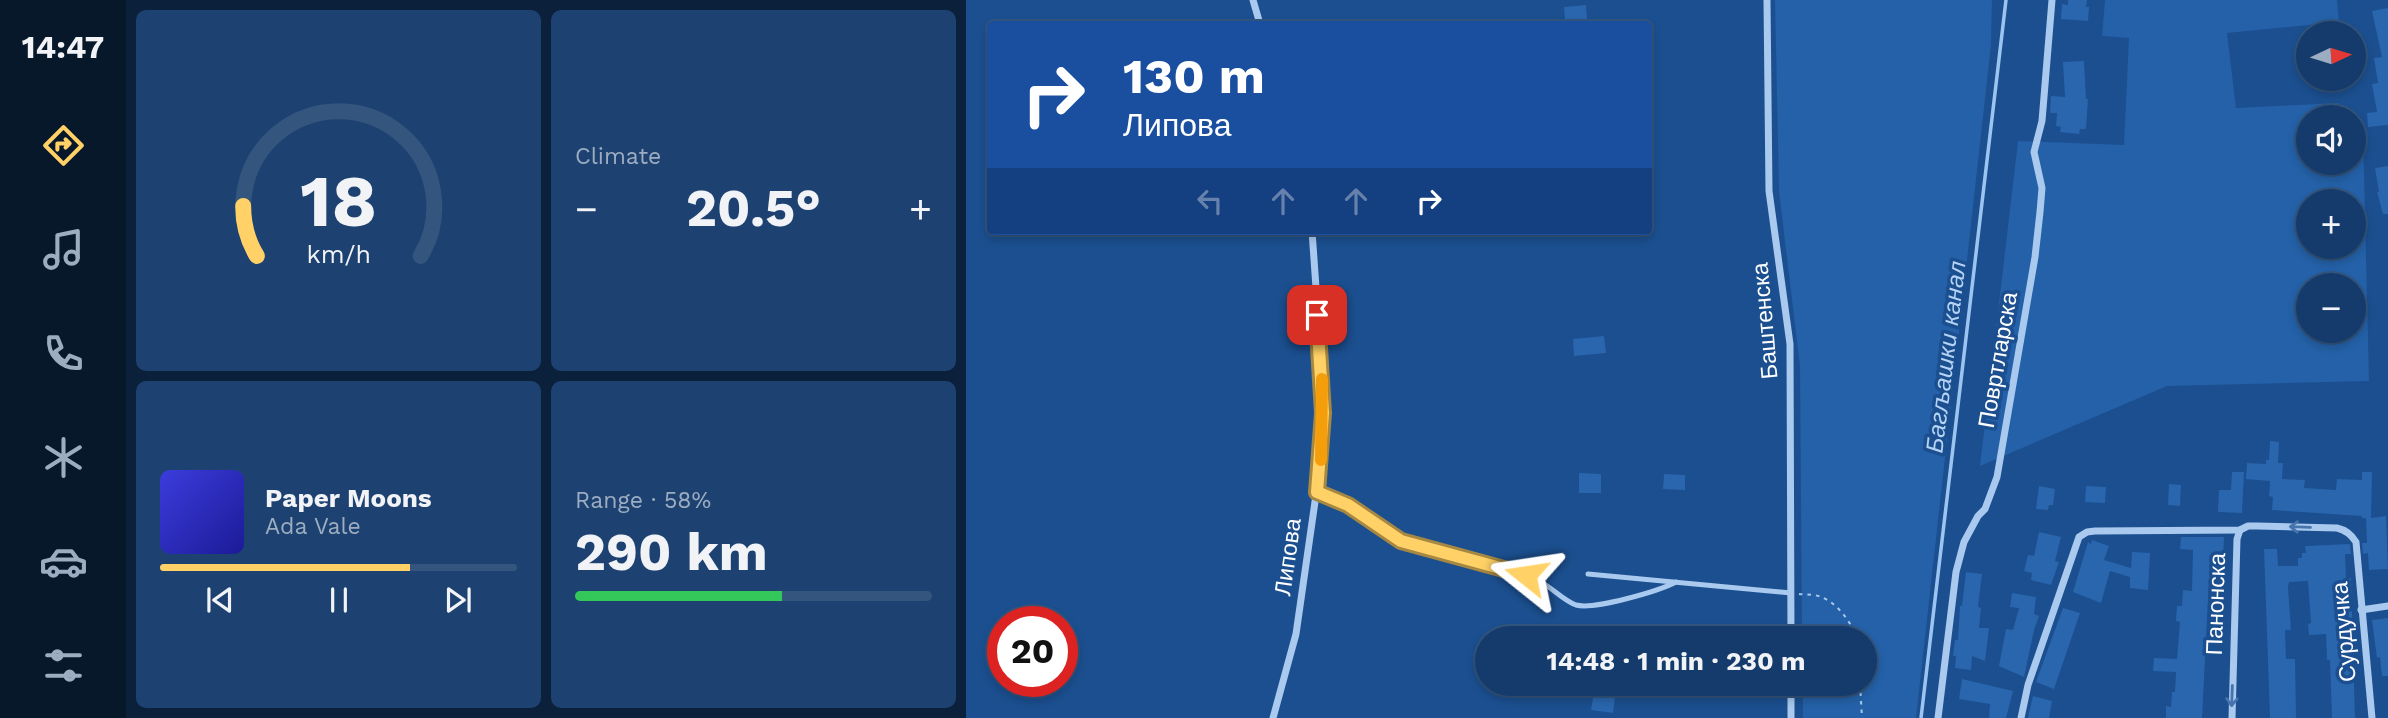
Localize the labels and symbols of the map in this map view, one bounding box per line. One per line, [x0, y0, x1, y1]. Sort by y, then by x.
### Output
north arrow [2296, 21, 2366, 91]
water label: Багљашки канал [1920, 259, 1972, 455]
street label: Баштенска [1746, 261, 1784, 380]
pin [1287, 285, 1347, 345]
street label: Повртларска [1973, 290, 2023, 430]
street label: Липова [1269, 516, 1307, 597]
one-way arrow [2289, 520, 2312, 533]
position arrow [1489, 538, 1563, 612]
street label: Панонска [2201, 552, 2231, 656]
street label: Сурдучка [2326, 581, 2362, 683]
speed limit sign: 20 [987, 606, 1078, 697]
one-way arrow [2226, 684, 2239, 707]

